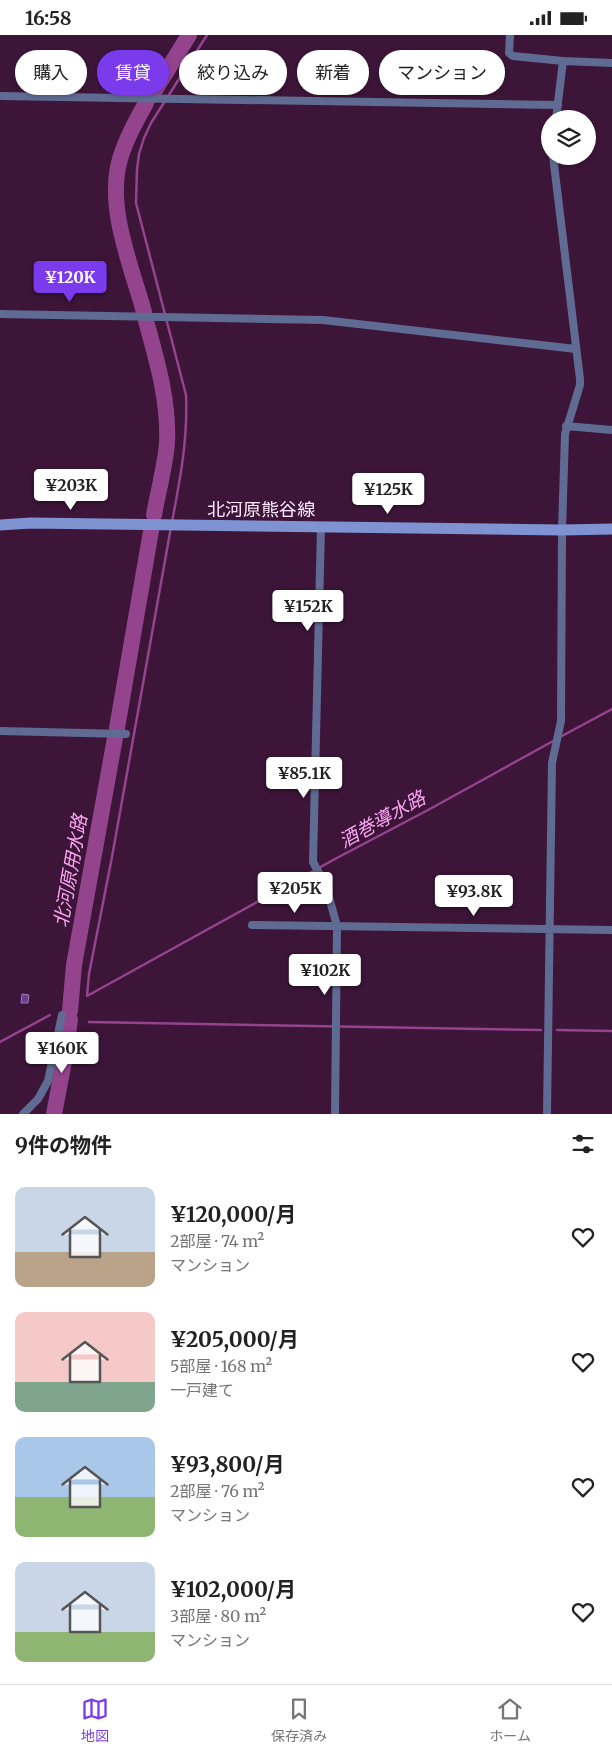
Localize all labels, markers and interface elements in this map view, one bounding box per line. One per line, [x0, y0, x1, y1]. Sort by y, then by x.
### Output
text: 16:58 [25, 6, 71, 30]
chip: 購入 [15, 50, 87, 95]
chip: 賃貸 [97, 50, 169, 95]
chip: 絞り込み [179, 50, 287, 95]
chip: 新着 [297, 50, 369, 95]
chip: マンション [379, 50, 505, 95]
map controls [541, 110, 596, 165]
button: layers [541, 110, 596, 165]
pin: ¥120K [35, 261, 105, 303]
text: ¥120K [45, 267, 95, 287]
pin: ¥203K [36, 469, 106, 511]
pin: ¥125K [353, 473, 423, 515]
text: ¥203K [45, 475, 97, 495]
text: ¥125K [363, 479, 413, 499]
street label: 北河原熊谷線 [207, 498, 315, 521]
pin: ¥152K [273, 589, 343, 632]
text: ¥152K [283, 596, 333, 616]
pin: ¥85.1K [263, 757, 345, 799]
text: ¥85.1K [277, 763, 331, 783]
water label: 酒巻導水路 [335, 785, 431, 853]
water label: 北河原用水路 [48, 811, 92, 929]
pin: ¥205K [260, 871, 330, 914]
pin: ¥93.8K [433, 875, 515, 917]
text: ¥205K [269, 878, 321, 898]
text: ¥93.8K [446, 881, 502, 901]
pin: ¥102K [290, 953, 360, 996]
text: ¥102K [300, 960, 350, 980]
pin: ¥160K [27, 1031, 97, 1074]
text: ¥160K [37, 1038, 87, 1058]
icon: filters [569, 1130, 597, 1158]
text: 9件の物件 [15, 1132, 112, 1159]
text: ¥120,000/月 [170, 1201, 296, 1228]
icon: home [55, 1207, 115, 1267]
icon: heart [569, 1223, 597, 1251]
text: 2部屋 · 74 m² [170, 1231, 264, 1251]
text: マンション [170, 1255, 250, 1275]
text: ¥205,000/月 [170, 1326, 299, 1353]
icon: home [55, 1332, 115, 1392]
icon: heart [569, 1348, 597, 1376]
text: 5部屋 · 168 m² [170, 1356, 272, 1376]
text: 一戸建て [170, 1380, 234, 1400]
text: ¥93,800/月 [170, 1451, 284, 1478]
icon: home [55, 1457, 115, 1517]
icon: heart [569, 1473, 597, 1501]
text: 2部屋 · 76 m² [170, 1481, 265, 1501]
text: マンション [170, 1505, 250, 1525]
text: ¥102,000/月 [170, 1576, 296, 1603]
icon: home [55, 1582, 115, 1642]
icon: heart [569, 1598, 597, 1626]
text: 3部屋 · 80 m² [170, 1606, 266, 1626]
text: マンション [170, 1630, 250, 1650]
tab: 地図 [81, 1695, 109, 1745]
tab: 保存済み [271, 1695, 327, 1745]
tab: ホーム [489, 1695, 531, 1745]

